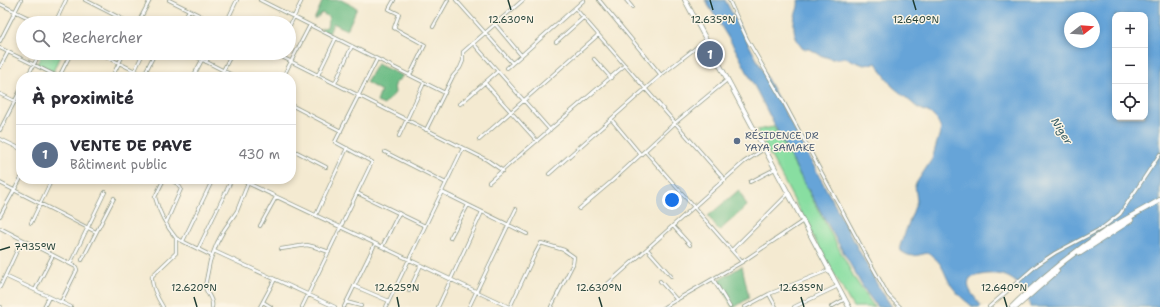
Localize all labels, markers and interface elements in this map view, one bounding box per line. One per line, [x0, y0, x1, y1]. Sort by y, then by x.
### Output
north arrow [1064, 12, 1100, 48]
map controls [1112, 12, 1148, 120]
button: + [1112, 12, 1148, 48]
text: 12.630°N [488, 13, 534, 26]
text: 12.635°N [691, 13, 735, 26]
text: 12.640°N [893, 13, 939, 26]
search box [16, 16, 296, 60]
icon: search [30, 27, 52, 49]
text: Rechercher [62, 28, 143, 48]
pin: 1 [697, 39, 723, 69]
button: − [1112, 48, 1148, 84]
button: locate [1112, 84, 1148, 120]
text: À proximité [32, 87, 134, 109]
water label: Niger [1047, 115, 1076, 148]
place label: RÉSIDENCE DR YAYA SAMAKE [745, 129, 819, 154]
text: VENTE DE PAVE [70, 136, 192, 156]
marker: RÉSIDENCE DR YAYA SAMAKE [732, 136, 742, 146]
text: 1 [42, 146, 48, 163]
text: 430 m [238, 146, 280, 163]
text: Bâtiment public [70, 156, 167, 173]
your location [662, 190, 682, 210]
text: 7.935°W [14, 240, 56, 253]
text: 12.620°N [171, 281, 217, 294]
text: 12.625°N [375, 281, 419, 294]
text: 12.630°N [576, 281, 622, 294]
text: 12.635°N [779, 281, 823, 294]
text: 12.640°N [981, 281, 1027, 294]

